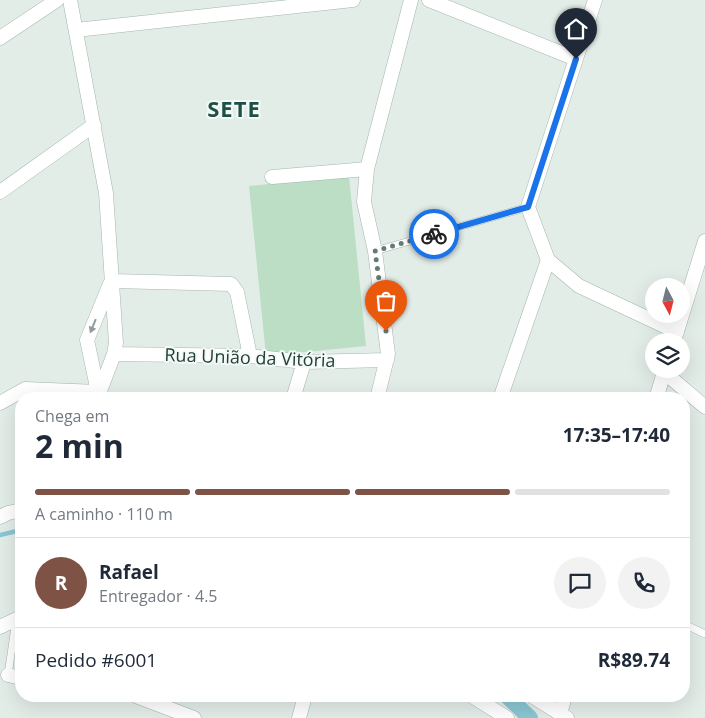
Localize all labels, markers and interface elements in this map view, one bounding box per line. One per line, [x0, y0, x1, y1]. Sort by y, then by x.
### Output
pin [555, 8, 597, 59]
icon: home [562, 15, 590, 43]
district label: SETE [207, 93, 261, 123]
courier [409, 209, 459, 259]
icon: bike [420, 220, 448, 248]
north arrow [645, 278, 690, 322]
map controls [645, 278, 690, 378]
pin [365, 280, 407, 331]
icon: bag [372, 287, 400, 315]
one-way arrow [89, 319, 96, 334]
button: layers [645, 333, 690, 378]
street label: Rua União da Vitória [164, 342, 336, 372]
text: Chega em [35, 405, 109, 427]
text: 17:35–17:40 [563, 422, 670, 448]
text: 2 min [35, 424, 124, 467]
text: A caminho · 110 m [35, 503, 173, 525]
button: chat [554, 557, 606, 609]
button: phone [618, 557, 670, 609]
text: Rafael [99, 559, 159, 585]
text: R [55, 570, 67, 596]
text: Entregador · 4.5 [99, 585, 217, 607]
text: Pedido #6001 [35, 647, 157, 673]
text: R$89.74 [598, 647, 670, 673]

